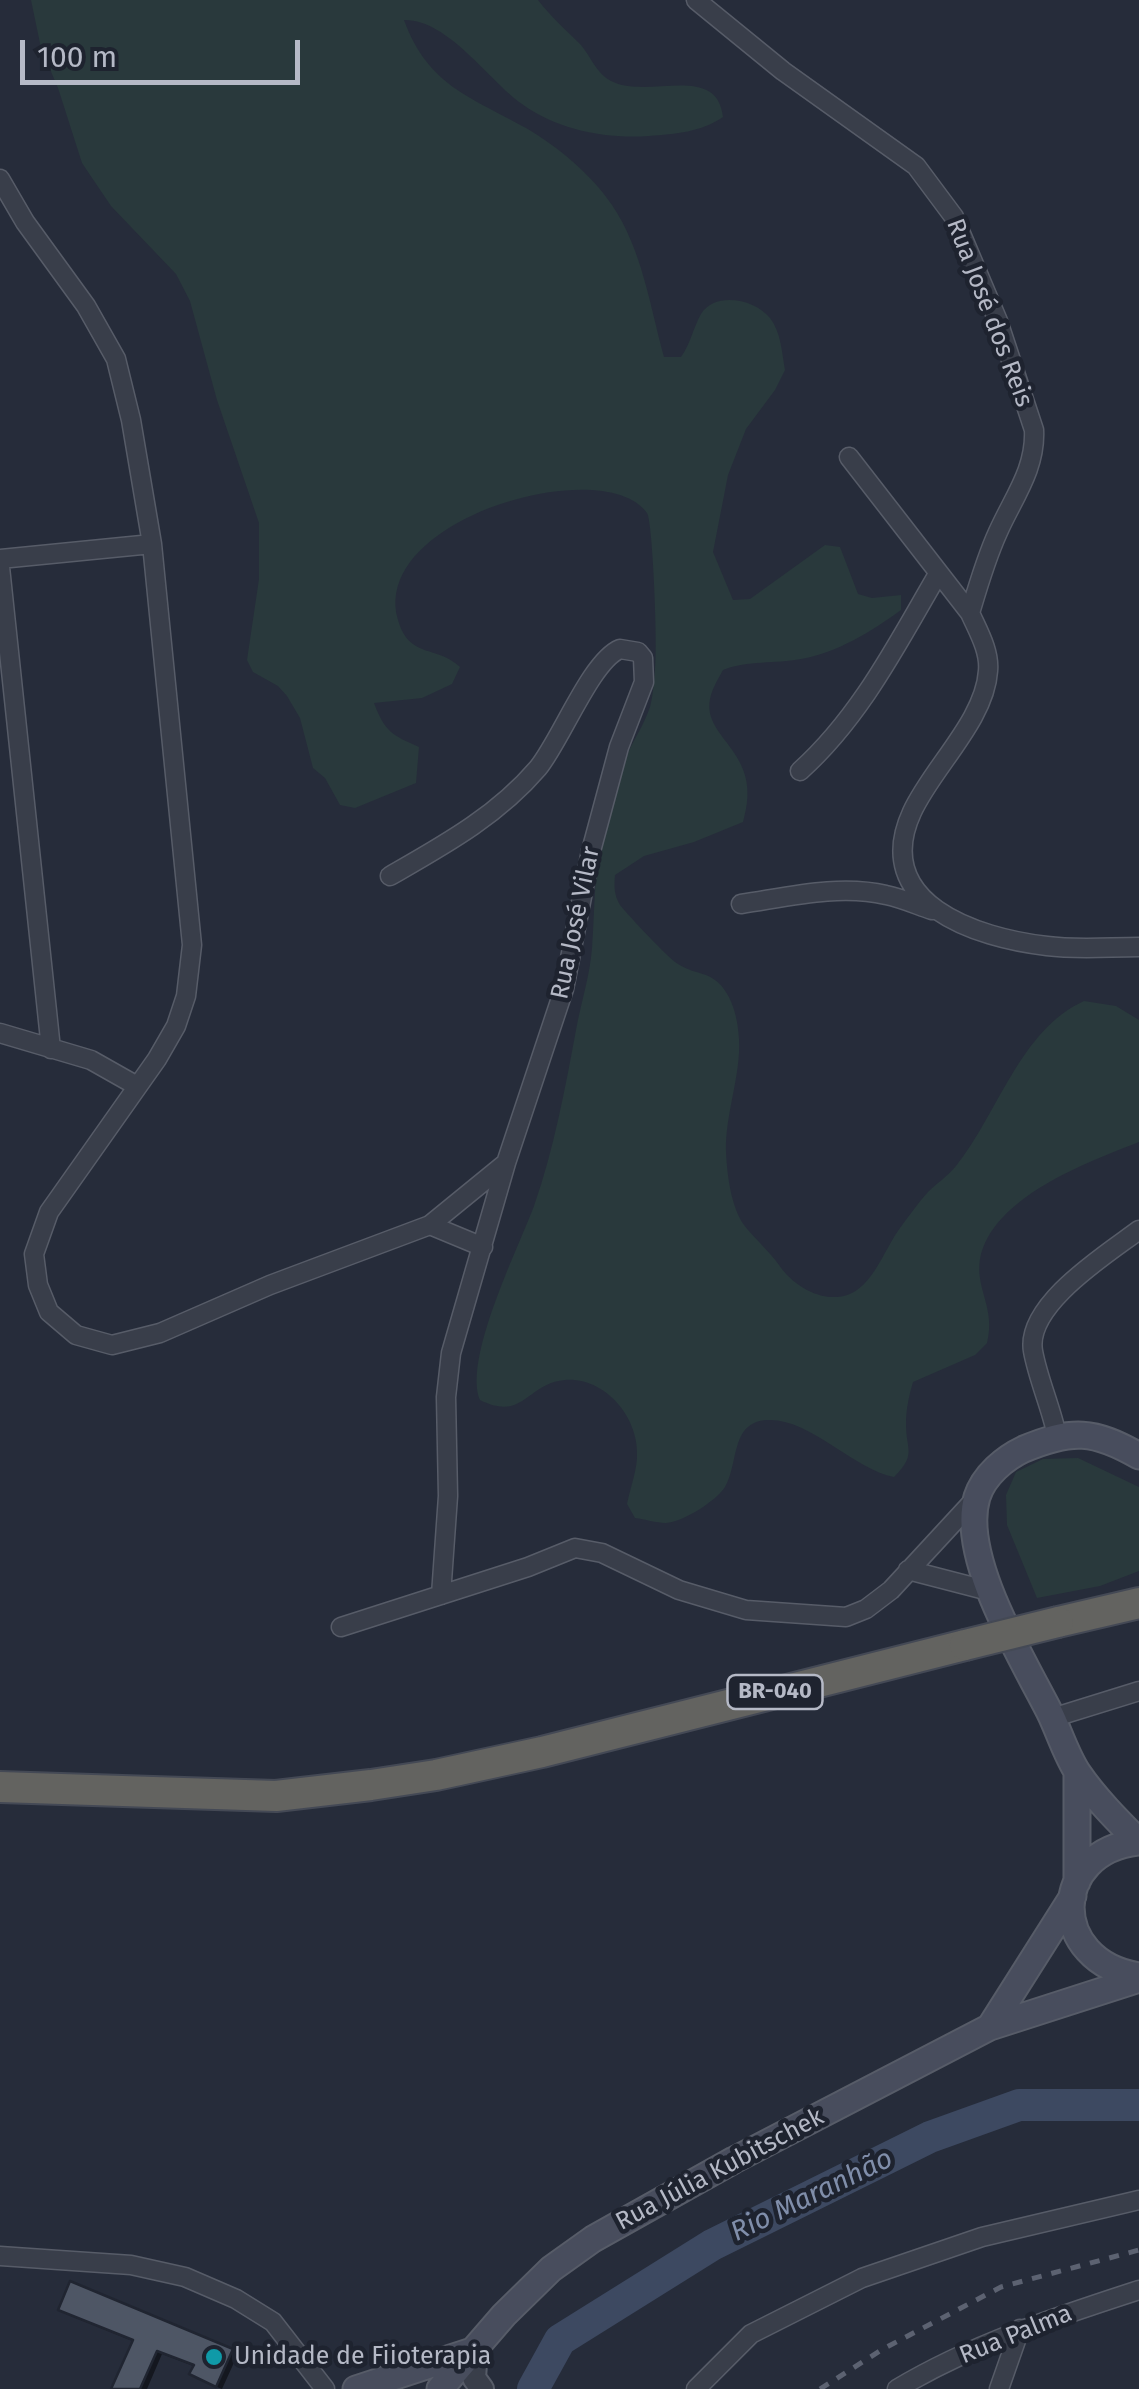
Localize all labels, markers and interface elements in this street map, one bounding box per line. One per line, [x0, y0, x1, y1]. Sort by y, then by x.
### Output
scale bar [25, 20, 305, 82]
text: 100 m [37, 39, 117, 75]
street label: Rua José dos Reis [939, 215, 1039, 411]
street label: Rua José Vilar [545, 844, 607, 1002]
road number: BR-040 [728, 1675, 822, 1709]
street label: Rua Júlia Kubitschek [611, 2102, 829, 2238]
water label: Rio Maranhão [726, 2142, 898, 2250]
street label: Rua Palma [955, 2299, 1077, 2371]
place label: Unidade de Fiioterapia [234, 2342, 491, 2372]
marker: Unidade de Fiioterapia [203, 2346, 225, 2368]

